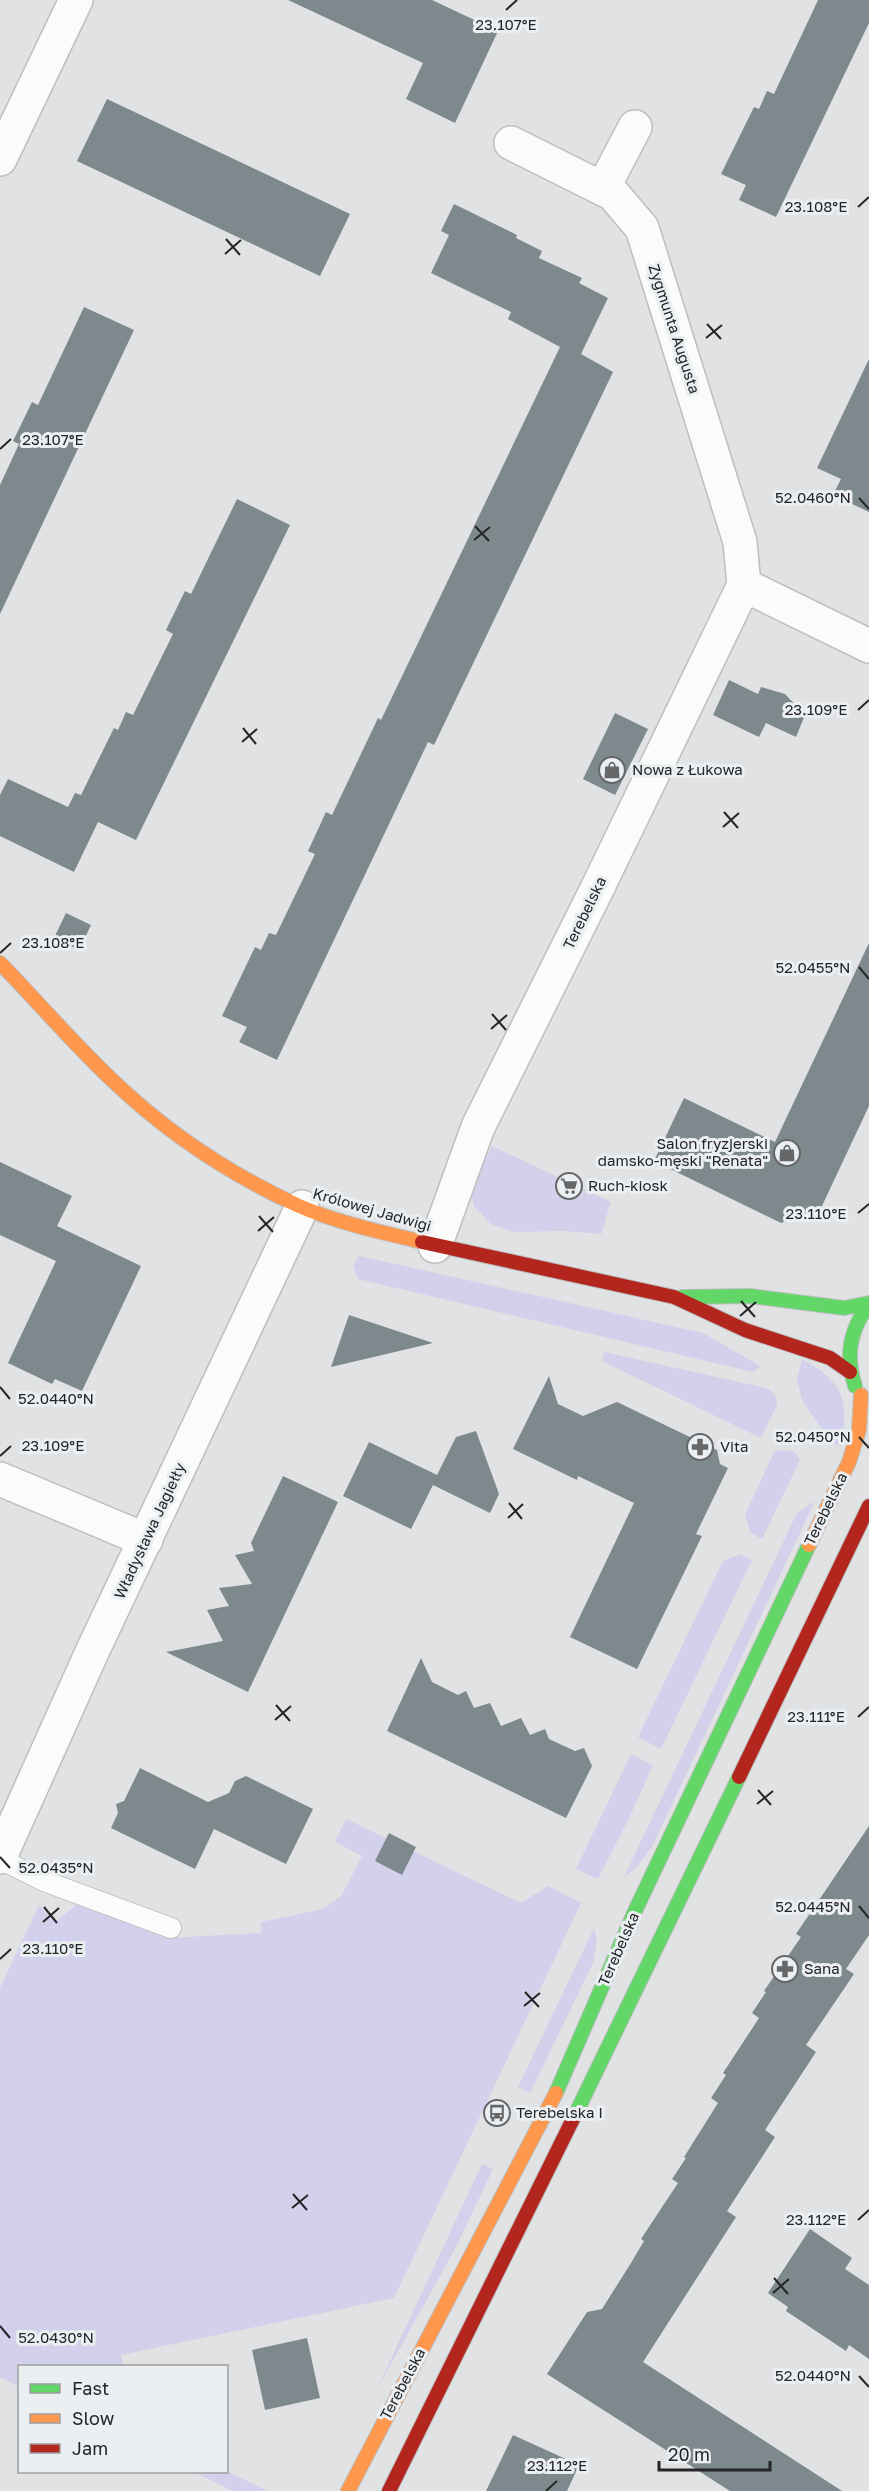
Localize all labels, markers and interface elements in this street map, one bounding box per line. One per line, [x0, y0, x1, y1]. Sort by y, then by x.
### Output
text: 23.107°E [475, 15, 537, 33]
text: 23.108°E [785, 197, 847, 215]
street label: Zygmunta Augusta [645, 262, 704, 396]
text: 23.107°E [22, 430, 84, 448]
text: 52.0460°N [775, 488, 851, 506]
text: 23.109°E [785, 700, 847, 718]
shop icon: Nowa z Łukowa [597, 755, 627, 785]
place label: Nowa z Łukowa [632, 760, 743, 778]
street label: Terebelska [559, 873, 609, 952]
text: 23.108°E [22, 933, 84, 951]
text: 52.0455°N [775, 958, 851, 976]
place label: Salon fryzjerski damsko-męski "Renata" [598, 1134, 768, 1169]
shop icon: Salon fryzjerski damsko-męski "Renata" [772, 1138, 802, 1168]
supermarket icon: Ruch-kiosk [554, 1171, 584, 1201]
place label: Ruch-kiosk [588, 1176, 669, 1194]
street label: Królowej Jadwigi [311, 1184, 434, 1235]
text: 23.110°E [786, 1204, 846, 1222]
text: 52.0440°N [18, 1389, 94, 1407]
text: 52.0450°N [775, 1427, 851, 1445]
pharmacy icon: Vita [685, 1432, 715, 1462]
text: 23.109°E [22, 1436, 84, 1454]
place label: Vita [720, 1437, 749, 1455]
street label: Władysława Jagiełły [110, 1459, 189, 1602]
street label: Terebelska [800, 1469, 850, 1548]
text: 23.111°E [787, 1707, 845, 1725]
text: 52.0435°N [18, 1858, 94, 1876]
text: 52.0445°N [775, 1897, 851, 1915]
street label: Terebelska [594, 1909, 642, 1988]
text: 23.110°E [23, 1939, 83, 1957]
pharmacy icon: Sana [770, 1954, 800, 1984]
place label: Sana [804, 1959, 840, 1977]
bus stop icon: Terebelska I [482, 2098, 512, 2128]
place label: Terebelska I [516, 2103, 603, 2121]
text: 23.112°E [786, 2210, 846, 2228]
text: 52.0430°N [18, 2328, 94, 2346]
street label: Terebelska [376, 2345, 428, 2422]
legend [18, 2365, 228, 2473]
text: 52.0440°N [775, 2366, 851, 2384]
text: Fast [72, 2377, 109, 2399]
text: Slow [72, 2407, 115, 2429]
scale bar [659, 2434, 770, 2472]
text: Jam [72, 2437, 108, 2459]
text: 20 m [668, 2443, 710, 2465]
text: 23.112°E [527, 2456, 587, 2474]

